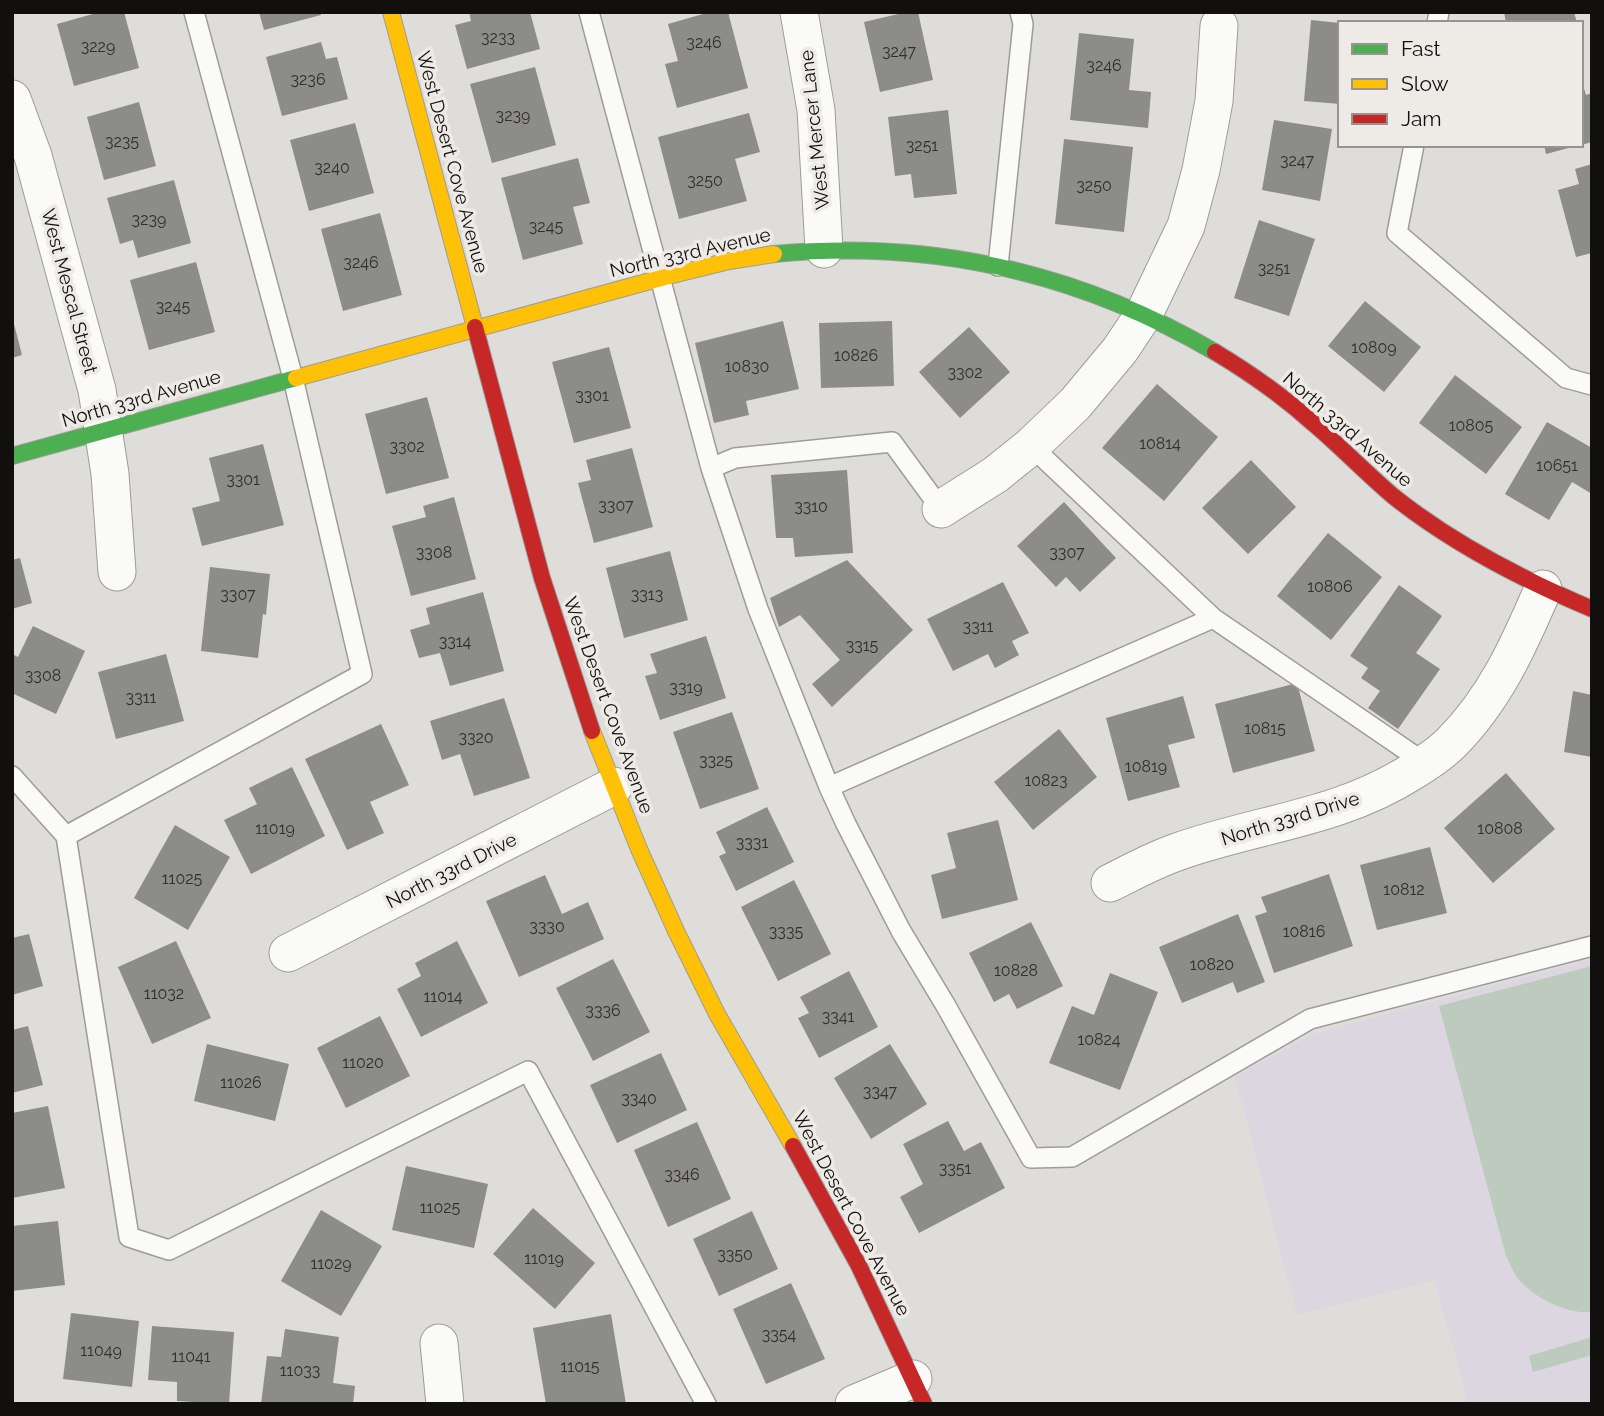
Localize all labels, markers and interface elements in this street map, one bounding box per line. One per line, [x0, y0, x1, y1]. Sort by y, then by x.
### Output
legend [1338, 21, 1583, 147]
house number: 3233 [481, 28, 515, 47]
house number: 3246 [686, 33, 722, 52]
text: Fast [1401, 36, 1441, 61]
house number: 3229 [81, 37, 115, 56]
house number: 3247 [882, 42, 916, 61]
street label: West Desert Cove Avenue [413, 49, 493, 275]
street label: West Mercer Lane [795, 49, 833, 211]
house number: 3246 [1086, 56, 1122, 75]
house number: 3236 [290, 70, 326, 89]
text: Slow [1401, 71, 1449, 96]
house number: 3239 [496, 106, 530, 125]
text: Jam [1401, 106, 1442, 131]
house number: 3235 [105, 132, 139, 151]
house number: 3251 [906, 136, 938, 155]
house number: 3247 [1280, 151, 1314, 170]
house number: 3240 [314, 158, 350, 177]
house number: 3250 [687, 171, 723, 190]
house number: 3250 [1076, 176, 1112, 195]
street label: West Mescal Street [37, 206, 103, 376]
house number: 3239 [132, 210, 166, 229]
house number: 3245 [529, 217, 563, 236]
street label: North 33rd Avenue [608, 223, 772, 281]
house number: 3246 [343, 253, 379, 272]
house number: 3251 [1258, 259, 1290, 278]
house number: 3245 [156, 297, 190, 316]
house number: 10809 [1351, 338, 1397, 357]
house number: 10826 [834, 346, 878, 365]
house number: 10830 [725, 357, 769, 376]
house number: 3302 [947, 363, 983, 382]
street label: North 33rd Avenue [59, 365, 223, 431]
street label: North 33rd Avenue [1279, 367, 1417, 491]
house number: 3301 [575, 386, 609, 405]
house number: 10805 [1449, 416, 1494, 435]
house number: 10814 [1139, 434, 1181, 453]
house number: 3302 [389, 437, 425, 456]
house number: 10651 [1536, 456, 1578, 475]
house number: 3301 [226, 470, 260, 489]
house number: 3307 [598, 496, 634, 515]
house number: 3310 [794, 497, 828, 516]
house number: 3308 [416, 543, 452, 562]
house number: 3307 [1049, 543, 1085, 562]
house number: 10806 [1307, 577, 1353, 596]
house number: 3307 [220, 585, 256, 604]
house number: 3313 [631, 585, 663, 604]
street label: West Desert Cove Avenue [560, 594, 658, 816]
house number: 3311 [963, 617, 994, 636]
house number: 3314 [439, 632, 472, 651]
house number: 3315 [846, 636, 879, 655]
house number: 3308 [25, 666, 61, 685]
house number: 3319 [669, 678, 703, 697]
house number: 3311 [126, 688, 157, 707]
house number: 10815 [1244, 719, 1286, 738]
house number: 3320 [458, 728, 494, 747]
house number: 3325 [699, 751, 733, 770]
house number: 10819 [1125, 757, 1167, 776]
house number: 10823 [1024, 771, 1068, 790]
street label: North 33rd Drive [1218, 787, 1362, 849]
house number: 11019 [255, 819, 295, 838]
house number: 10808 [1477, 819, 1523, 838]
street label: North 33rd Drive [382, 828, 520, 912]
house number: 3331 [736, 833, 768, 852]
house number: 11025 [162, 869, 203, 888]
house number: 10812 [1383, 880, 1425, 899]
house number: 3330 [529, 917, 565, 936]
house number: 3335 [769, 922, 803, 941]
house number: 10816 [1283, 922, 1325, 941]
house number: 10820 [1190, 955, 1234, 974]
house number: 10828 [994, 961, 1038, 980]
house number: 11032 [144, 984, 184, 1003]
house number: 11014 [423, 987, 463, 1006]
house number: 3336 [585, 1001, 621, 1020]
house number: 3341 [822, 1007, 854, 1026]
house number: 10824 [1077, 1030, 1121, 1049]
house number: 11020 [342, 1053, 384, 1072]
house number: 11026 [220, 1073, 262, 1092]
house number: 3347 [863, 1082, 898, 1101]
house number: 3340 [621, 1089, 657, 1108]
street label: West Desert Cove Avenue [789, 1107, 915, 1319]
house number: 3351 [939, 1159, 971, 1178]
house number: 3346 [664, 1165, 700, 1184]
house number: 11025 [420, 1198, 461, 1217]
house number: 3350 [717, 1245, 753, 1264]
house number: 11019 [524, 1249, 564, 1268]
house number: 11029 [310, 1254, 352, 1273]
house number: 3354 [762, 1325, 797, 1344]
house number: 11049 [80, 1341, 122, 1360]
house number: 11041 [171, 1347, 211, 1366]
house number: 11015 [560, 1357, 600, 1376]
house number: 11033 [280, 1361, 320, 1380]

